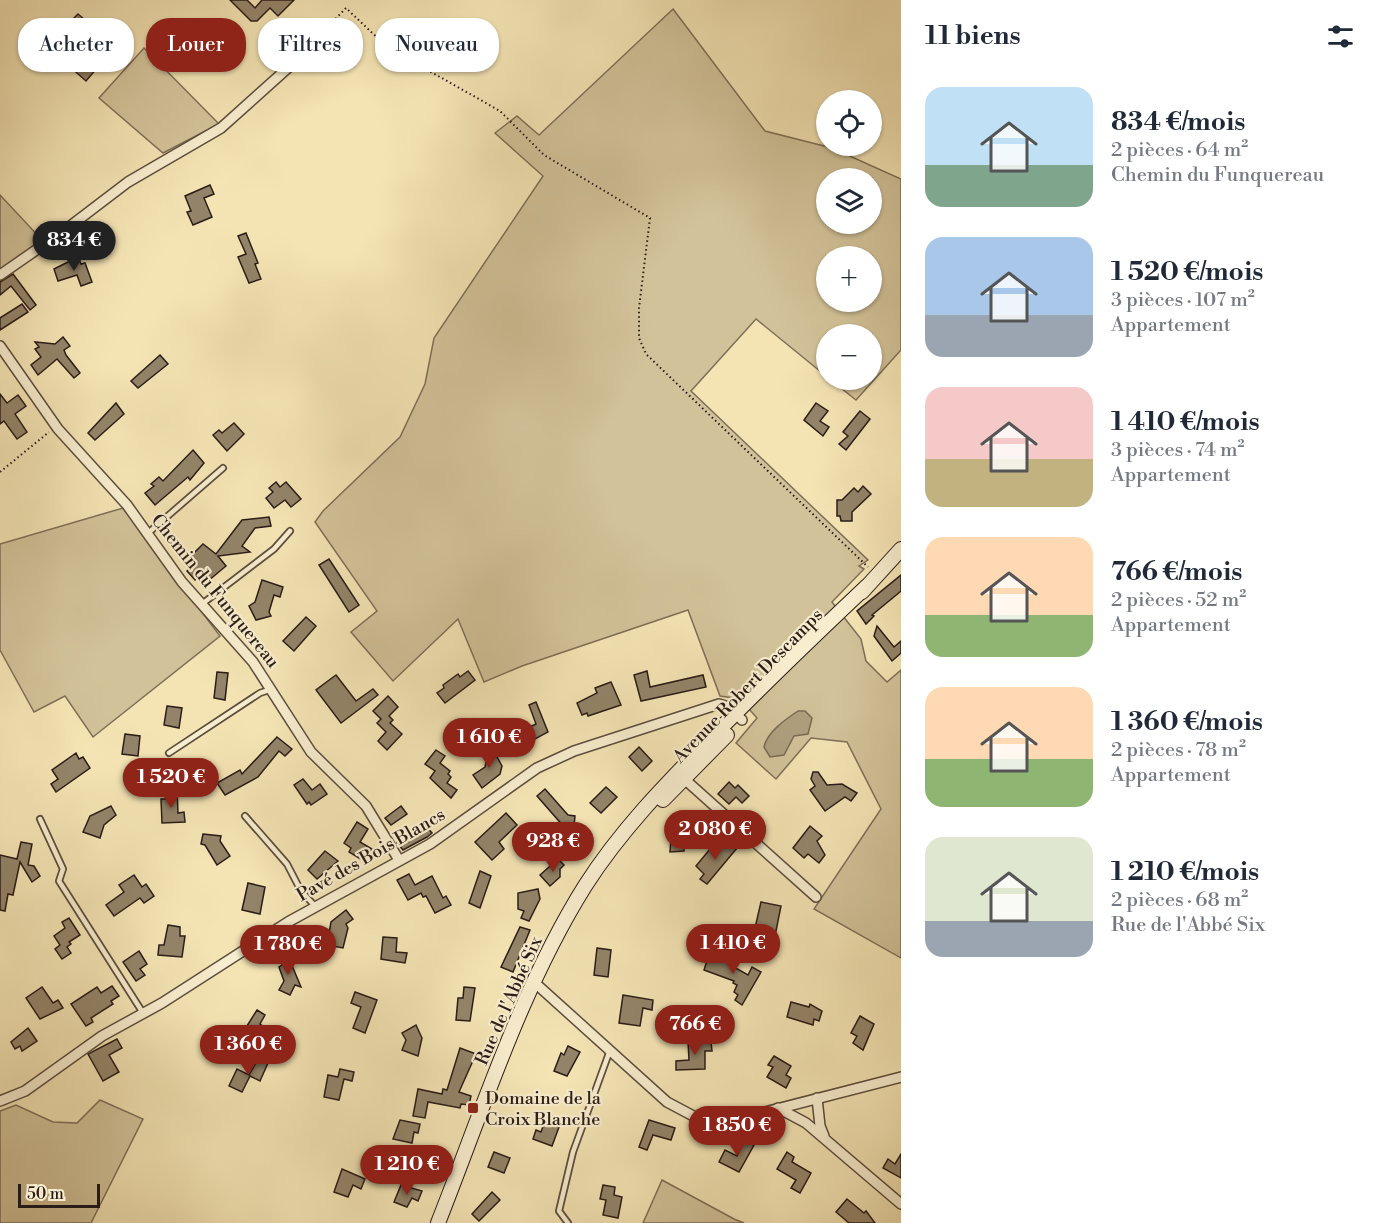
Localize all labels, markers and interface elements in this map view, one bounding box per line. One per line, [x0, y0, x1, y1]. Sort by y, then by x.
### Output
chip: Acheter [18, 18, 134, 72]
chip: Louer [146, 18, 246, 72]
chip: Filtres [258, 18, 363, 72]
chip: Nouveau [375, 18, 499, 72]
text: 11 biens [925, 20, 1021, 52]
icon: filters [1324, 20, 1357, 53]
map controls [816, 90, 882, 390]
button: locate [816, 90, 882, 156]
text: 834 €/mois [1111, 106, 1246, 138]
icon: home [973, 111, 1045, 183]
text: 2 pièces · 64 m² [1111, 138, 1248, 163]
text: Chemin du Funquereau [1111, 163, 1324, 188]
button: layers [816, 168, 882, 234]
pin: 834 € [32, 221, 116, 272]
text: 834 € [47, 228, 101, 253]
button: + [816, 246, 882, 312]
text: 1 520 €/mois [1111, 256, 1263, 288]
icon: home [973, 261, 1045, 333]
text: 3 pièces · 107 m² [1111, 288, 1255, 313]
text: Appartement [1111, 313, 1231, 338]
button: − [816, 324, 882, 390]
text: 1 410 €/mois [1111, 406, 1260, 438]
icon: home [973, 411, 1045, 483]
text: 3 pièces · 74 m² [1111, 438, 1244, 463]
text: Appartement [1111, 463, 1231, 488]
street label: Chemin du Funquereau [146, 509, 285, 673]
text: 766 €/mois [1111, 556, 1242, 588]
icon: home [973, 561, 1045, 633]
text: 2 pièces · 52 m² [1111, 588, 1246, 613]
street label: Avenue Robert Descamps [667, 604, 828, 769]
text: Appartement [1111, 613, 1231, 638]
text: 1 360 €/mois [1111, 706, 1263, 738]
icon: home [973, 711, 1045, 783]
pin: 1 610 € [434, 718, 544, 769]
text: 1 610 € [457, 725, 521, 750]
text: 2 pièces · 78 m² [1111, 738, 1246, 763]
pin: 1 520 € [116, 758, 226, 809]
text: Appartement [1111, 763, 1231, 788]
text: 1 520 € [137, 765, 205, 790]
street label: Pavé des Bois Blancs [293, 803, 450, 907]
pin: 2 080 € [660, 810, 770, 861]
text: 2 080 € [678, 817, 752, 842]
pin: 928 € [511, 822, 595, 873]
text: 928 € [526, 829, 580, 854]
text: 1 210 €/mois [1111, 856, 1259, 888]
icon: home [973, 861, 1045, 933]
text: 2 pièces · 68 m² [1111, 888, 1248, 913]
text: Rue de l'Abbé Six [1111, 913, 1265, 938]
pin: 1 410 € [678, 924, 788, 975]
pin: 1 780 € [233, 925, 343, 976]
text: 1 410 € [700, 931, 766, 956]
text: 1 780 € [254, 932, 322, 957]
street label: Rue de l'Abbé Six [470, 932, 548, 1069]
pin: 766 € [653, 1005, 737, 1056]
text: 766 € [669, 1012, 721, 1037]
pin: 1 360 € [193, 1025, 303, 1076]
text: 1 360 € [214, 1032, 282, 1057]
place label: Domaine de la Croix Blanche [485, 1087, 602, 1131]
marker: Domaine de la Croix Blanche [466, 1101, 480, 1115]
pin: 1 850 € [682, 1106, 792, 1157]
text: 1 850 € [703, 1113, 771, 1138]
pin: 1 210 € [352, 1145, 462, 1196]
text: 1 210 € [374, 1152, 440, 1177]
scale bar [18, 1181, 100, 1208]
text: 50 m [27, 1184, 64, 1204]

